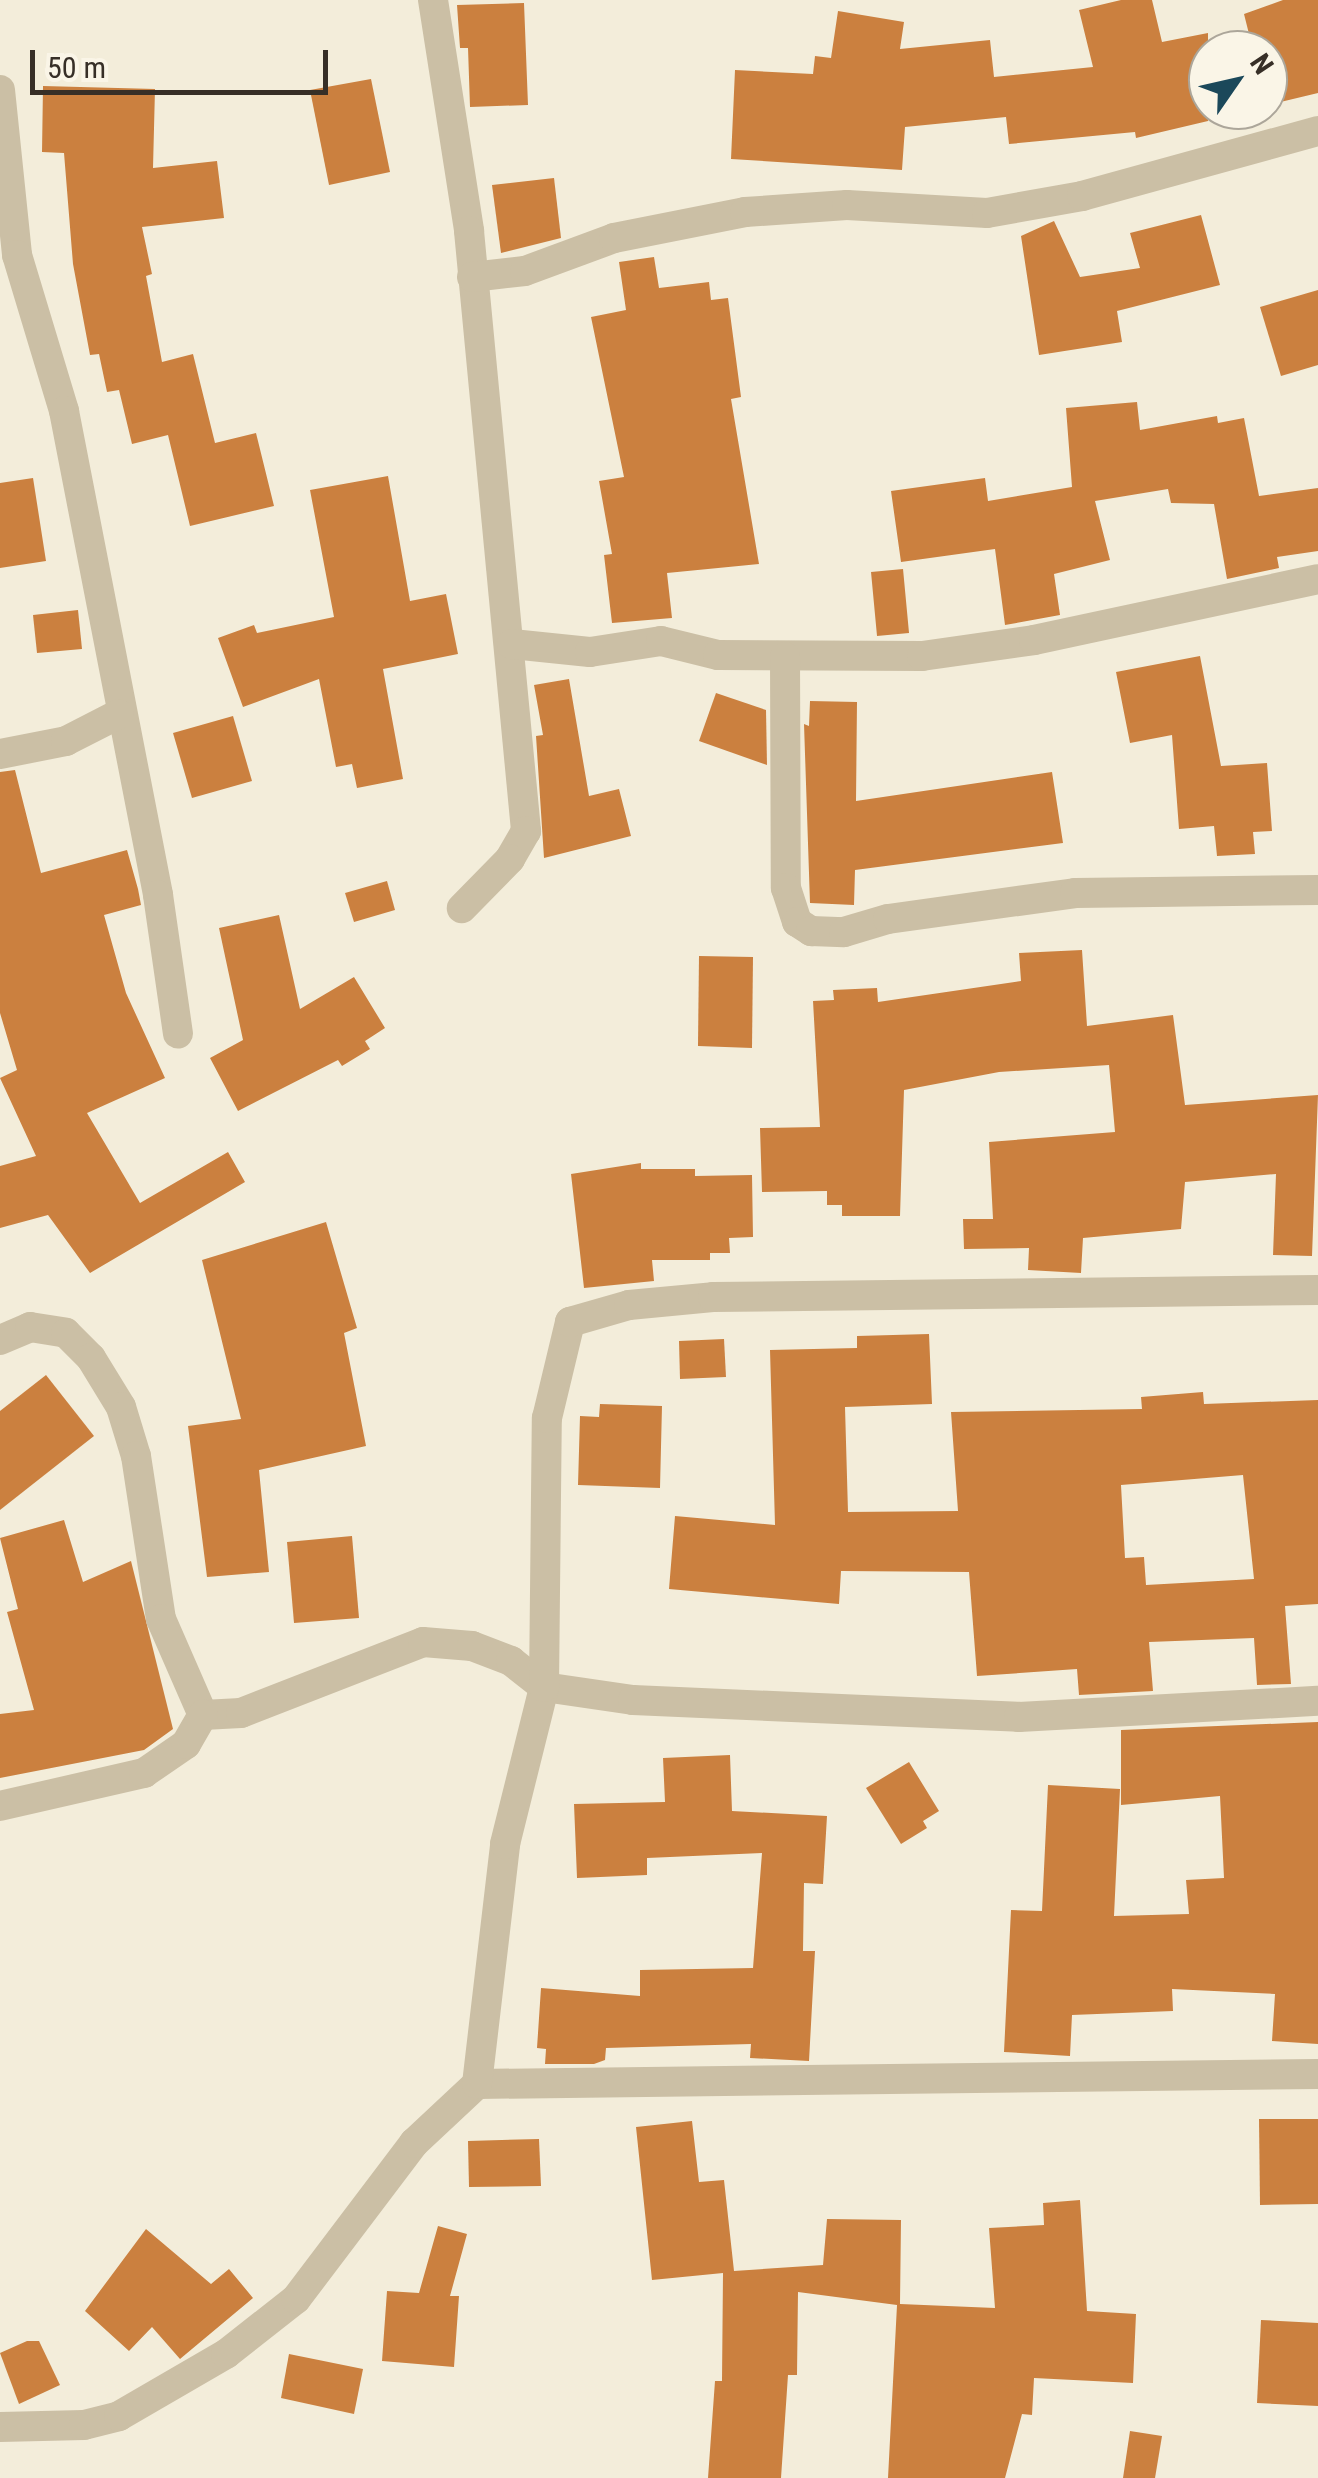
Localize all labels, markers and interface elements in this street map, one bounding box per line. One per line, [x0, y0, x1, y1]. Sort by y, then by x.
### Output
scale bar [35, 30, 332, 92]
north arrow [1188, 30, 1288, 130]
text: N [1243, 48, 1280, 80]
text: 50 m [47, 50, 106, 85]

